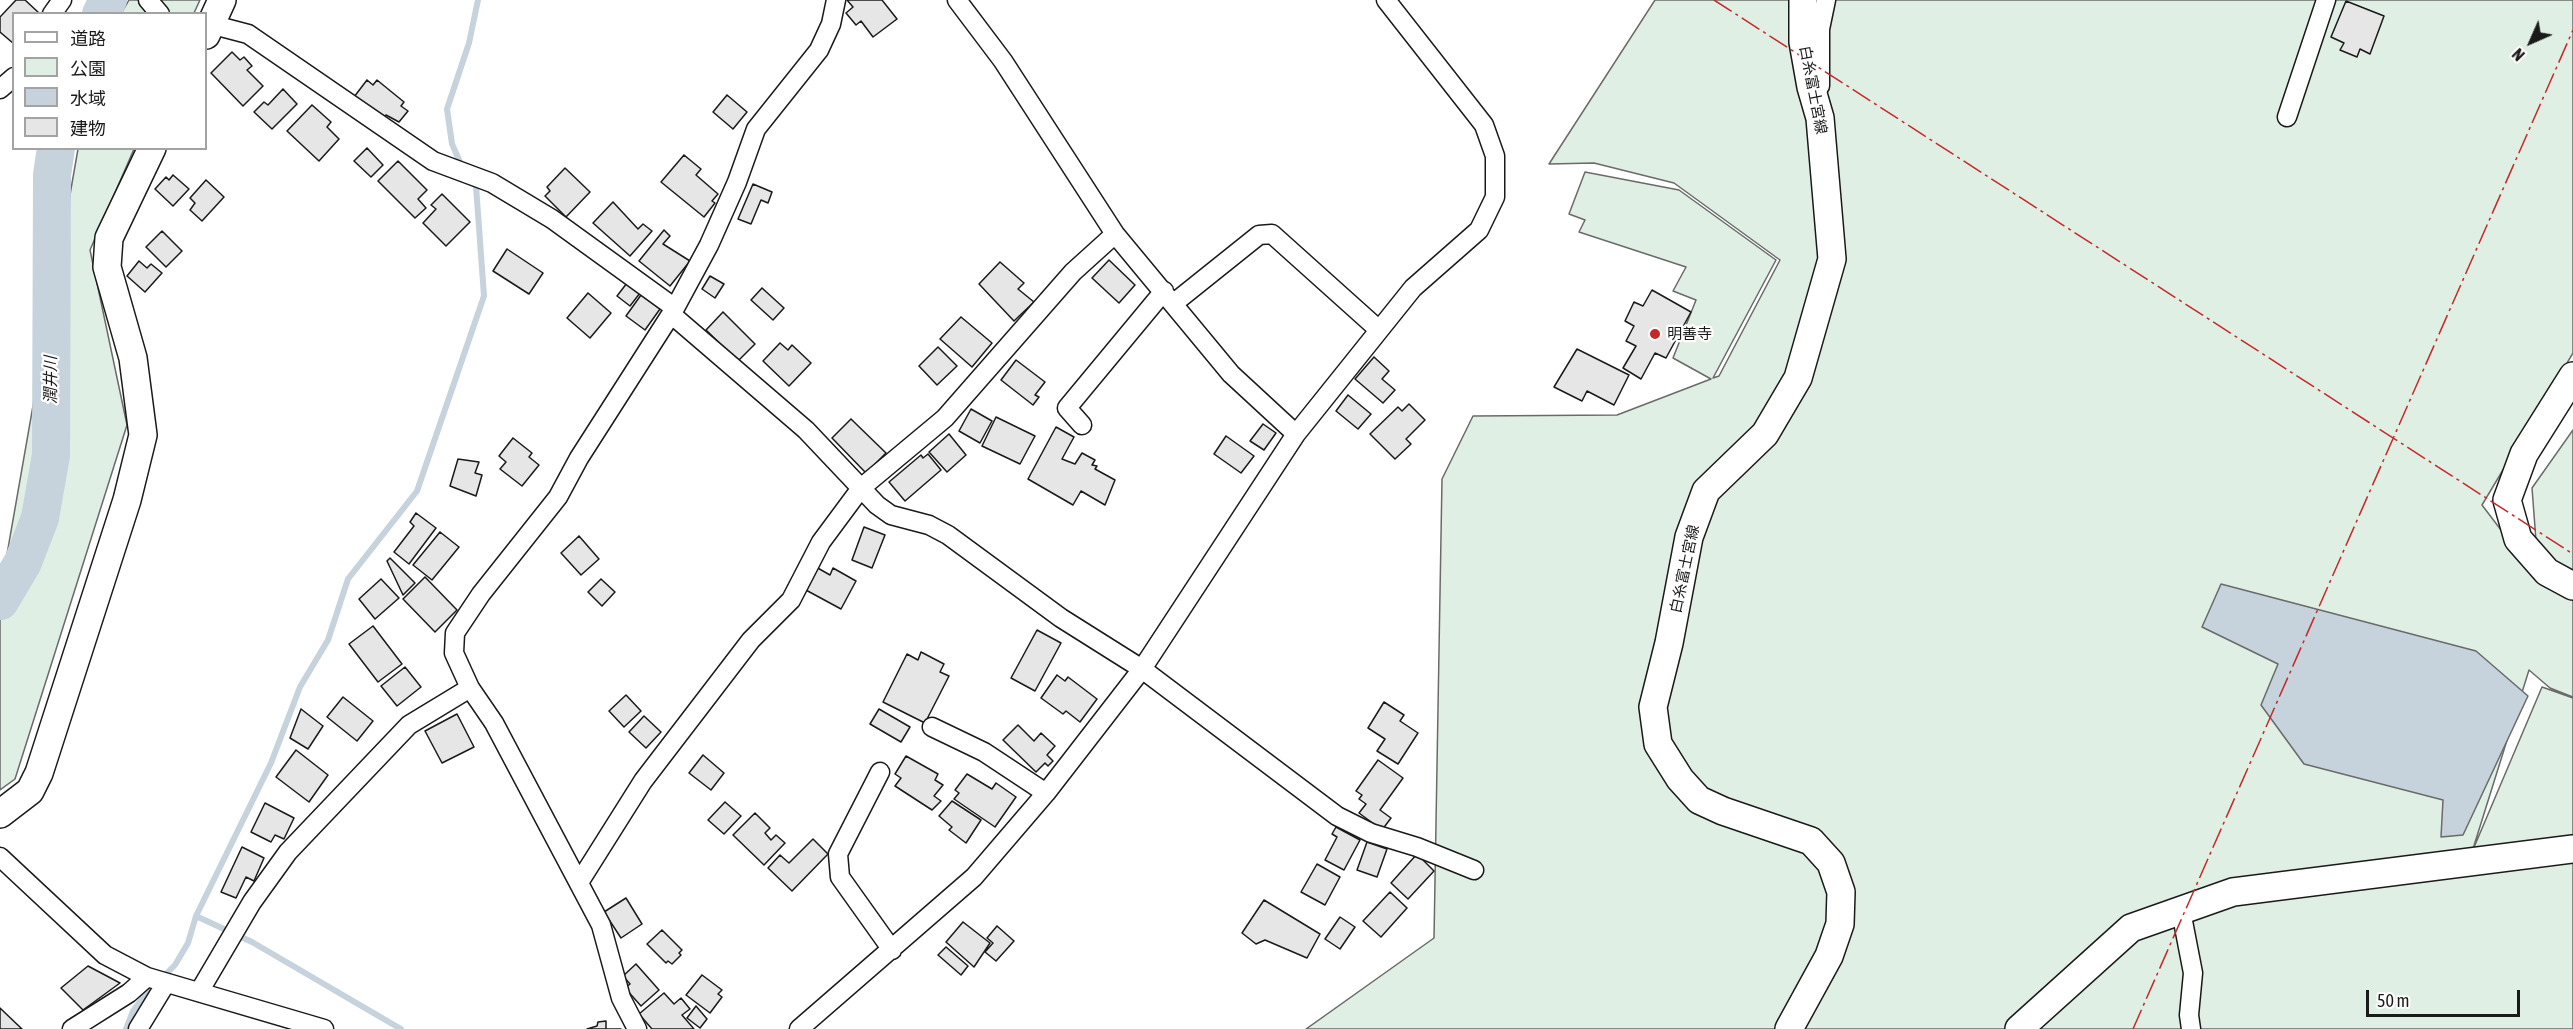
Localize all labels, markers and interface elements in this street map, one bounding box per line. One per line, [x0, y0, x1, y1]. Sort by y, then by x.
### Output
legend [12, 12, 207, 150]
north arrow [2501, 12, 2561, 72]
text: 道路 [70, 28, 106, 49]
street label: 白糸富士宮線 [1796, 44, 1830, 136]
text: N [2509, 45, 2528, 64]
text: 公園 [70, 58, 106, 79]
text: 水域 [70, 88, 106, 109]
text: 建物 [70, 118, 106, 139]
place label: 明善寺 [1667, 325, 1712, 343]
marker: 明善寺 [1648, 327, 1662, 341]
water label: 潤井川 [41, 356, 61, 404]
street label: 白糸富士宮線 [1667, 523, 1703, 615]
scale bar [2369, 978, 2524, 1016]
text: 50 m [2377, 990, 2409, 1011]

